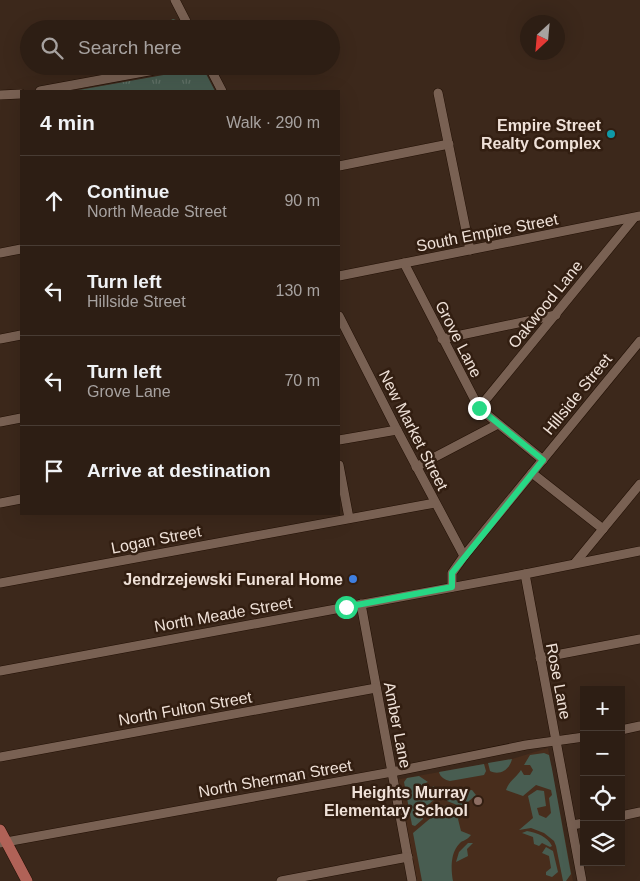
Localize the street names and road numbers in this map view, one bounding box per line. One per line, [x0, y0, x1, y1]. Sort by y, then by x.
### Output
street label: South Empire Street [415, 210, 560, 255]
street label: Oakwood Lane [505, 257, 586, 351]
street label: Grove Lane [432, 298, 485, 380]
street label: Hillside Street [540, 350, 615, 438]
street label: New Market Street [376, 367, 451, 494]
street label: Logan Street [110, 522, 203, 557]
street label: North Meade Street [153, 594, 294, 635]
street label: Rose Lane [543, 641, 574, 721]
street label: Amber Lane [381, 681, 414, 770]
street label: North Fulton Street [117, 688, 254, 729]
street label: North Sherman Street [197, 757, 354, 800]

